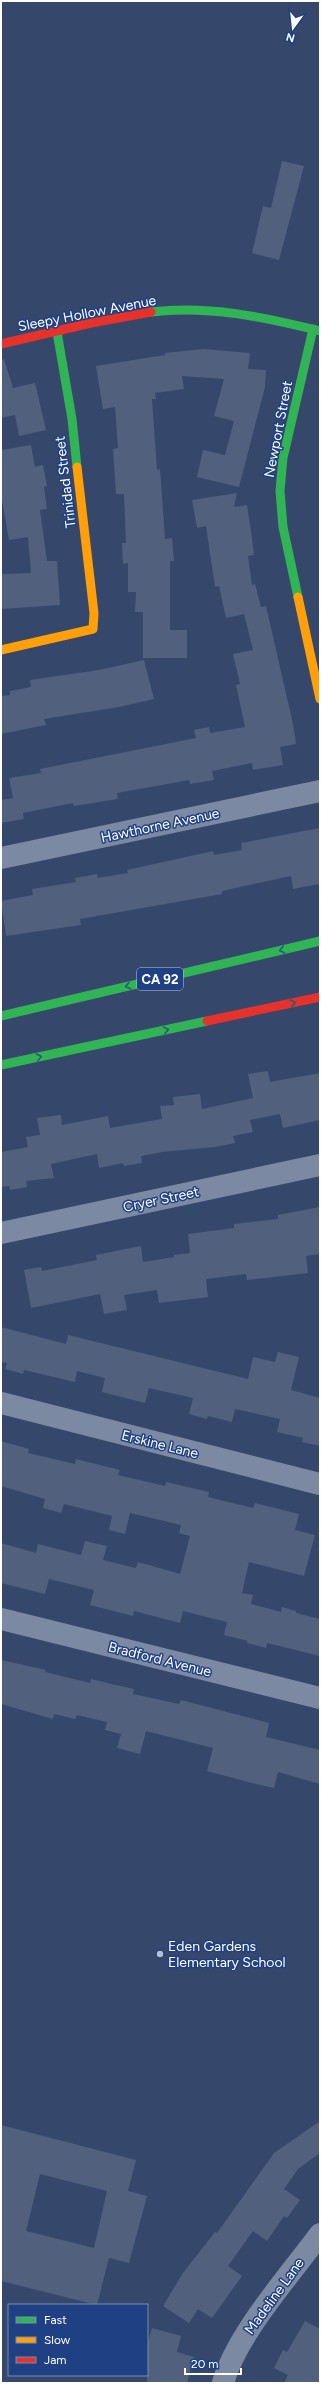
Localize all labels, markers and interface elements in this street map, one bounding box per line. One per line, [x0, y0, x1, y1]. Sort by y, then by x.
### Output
north arrow [273, 8, 313, 48]
text: N [285, 30, 296, 45]
street label: Sleepy Hollow Avenue [17, 292, 158, 335]
street label: Newport Street [261, 379, 296, 479]
street label: Trinidad Street [51, 435, 80, 529]
street label: Hawthorne Avenue [99, 805, 221, 846]
one-way arrow [279, 945, 285, 953]
road number: CA 92 [137, 968, 183, 990]
one-way arrow [125, 982, 132, 990]
one-way arrow [290, 999, 297, 1007]
one-way arrow [163, 1026, 169, 1035]
one-way arrow [36, 1054, 42, 1062]
street label: Cryer Street [122, 1183, 201, 1216]
street label: Erskine Lane [120, 1427, 200, 1462]
street label: Bradford Avenue [107, 1638, 214, 1681]
place label: Eden Gardens Elementary School [168, 1938, 286, 1971]
marker: Eden Gardens Elementary School [155, 1949, 165, 1959]
street label: Madeline Lane [241, 2255, 308, 2338]
legend [8, 2304, 148, 2376]
text: Fast [44, 2313, 67, 2327]
text: Slow [44, 2333, 71, 2347]
scale bar [185, 2350, 241, 2376]
text: Jam [44, 2353, 67, 2367]
text: 20 m [191, 2357, 219, 2371]

